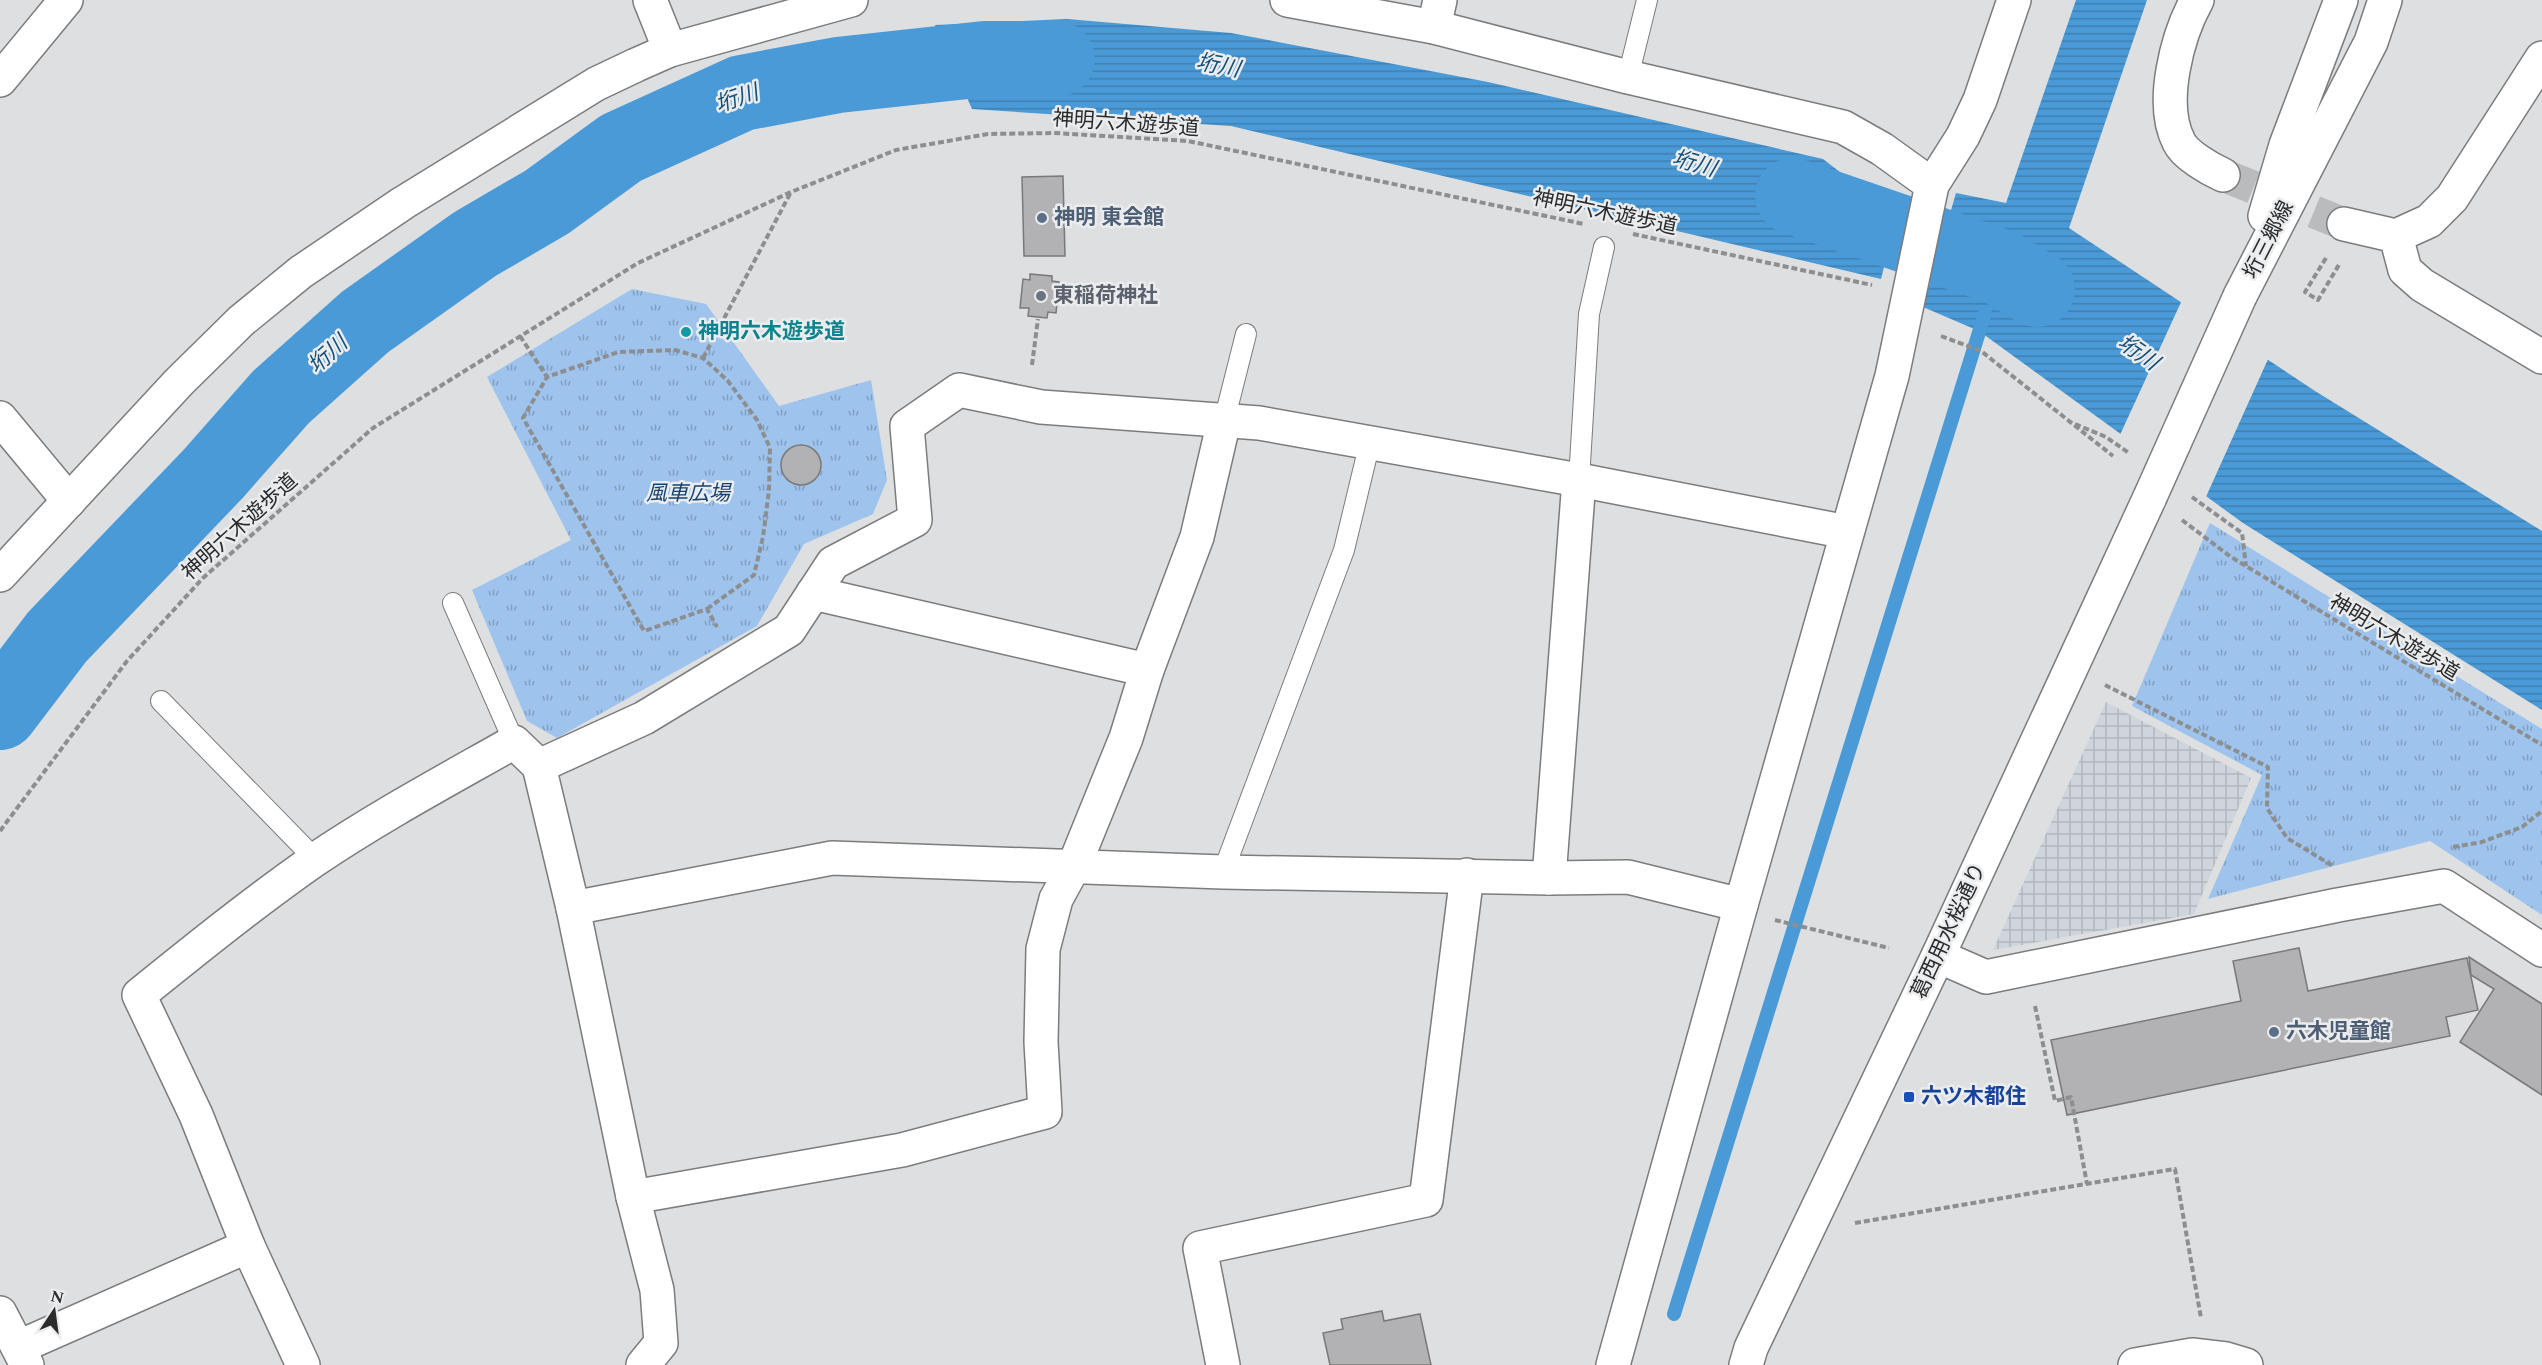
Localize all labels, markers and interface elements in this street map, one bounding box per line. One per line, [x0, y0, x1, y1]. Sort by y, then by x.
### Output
water label: 垳川 [1193, 46, 1245, 87]
water label: 垳川 [711, 76, 765, 122]
street label: 神明六木遊歩道 [1052, 103, 1200, 145]
water label: 垳川 [1668, 142, 1722, 186]
street label: 神明六木遊歩道 [1530, 182, 1680, 244]
street label: 垳三郷線 [2236, 195, 2302, 285]
place label: 神明 東会館 [1054, 202, 1164, 234]
marker: 神明 東会館 [1035, 211, 1049, 225]
place label: 東稲荷神社 [1053, 280, 1158, 312]
marker: 東稲荷神社 [1034, 289, 1048, 303]
place label: 神明六木遊歩道 [698, 316, 845, 348]
marker: 神明六木遊歩道 [679, 325, 693, 339]
water label: 垳川 [301, 327, 357, 382]
water label: 垳川 [2111, 327, 2167, 380]
street label: 神明六木遊歩道 [175, 466, 305, 588]
park label: 風車広場 [646, 478, 732, 510]
street label: 神明六木遊歩道 [2323, 586, 2465, 690]
street label: 葛西用水桜通り [1903, 858, 1995, 1004]
place label: 六木児童館 [2286, 1016, 2391, 1048]
marker: 六木児童館 [2267, 1025, 2281, 1039]
place label: 六ツ木都住 [1921, 1081, 2026, 1113]
marker: 六ツ木都住 [1902, 1090, 1916, 1104]
north arrow [24, 1281, 84, 1341]
text: N [48, 1284, 66, 1311]

